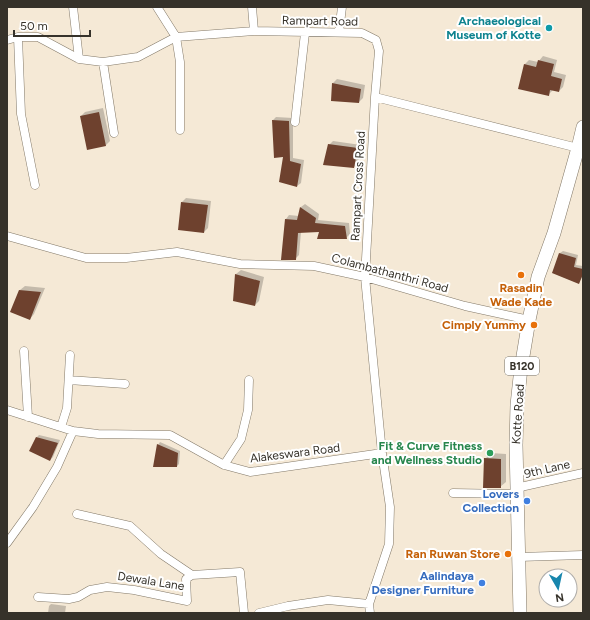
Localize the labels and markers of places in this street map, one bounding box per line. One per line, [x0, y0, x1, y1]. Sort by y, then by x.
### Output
place label: Archaeological Museum of Kotte [446, 14, 541, 42]
marker: Archaeological Museum of Kotte [544, 23, 554, 33]
marker: Rasadin Wade Kade [516, 270, 526, 280]
place label: Rasadin Wade Kade [490, 281, 552, 309]
place label: Cimply Yummy [442, 318, 526, 332]
marker: Cimply Yummy [529, 320, 539, 330]
place label: Fit & Curve Fitness and Wellness Studio [371, 439, 482, 467]
marker: Fit & Curve Fitness and Wellness Studio [485, 448, 495, 458]
place label: Lovers Collection [462, 487, 519, 515]
marker: Lovers Collection [522, 496, 532, 506]
place label: Ran Ruwan Store [406, 547, 500, 561]
marker: Ran Ruwan Store [503, 549, 513, 559]
place label: Aalindaya Designer Furniture [371, 569, 474, 597]
marker: Aalindaya Designer Furniture [477, 578, 487, 588]

